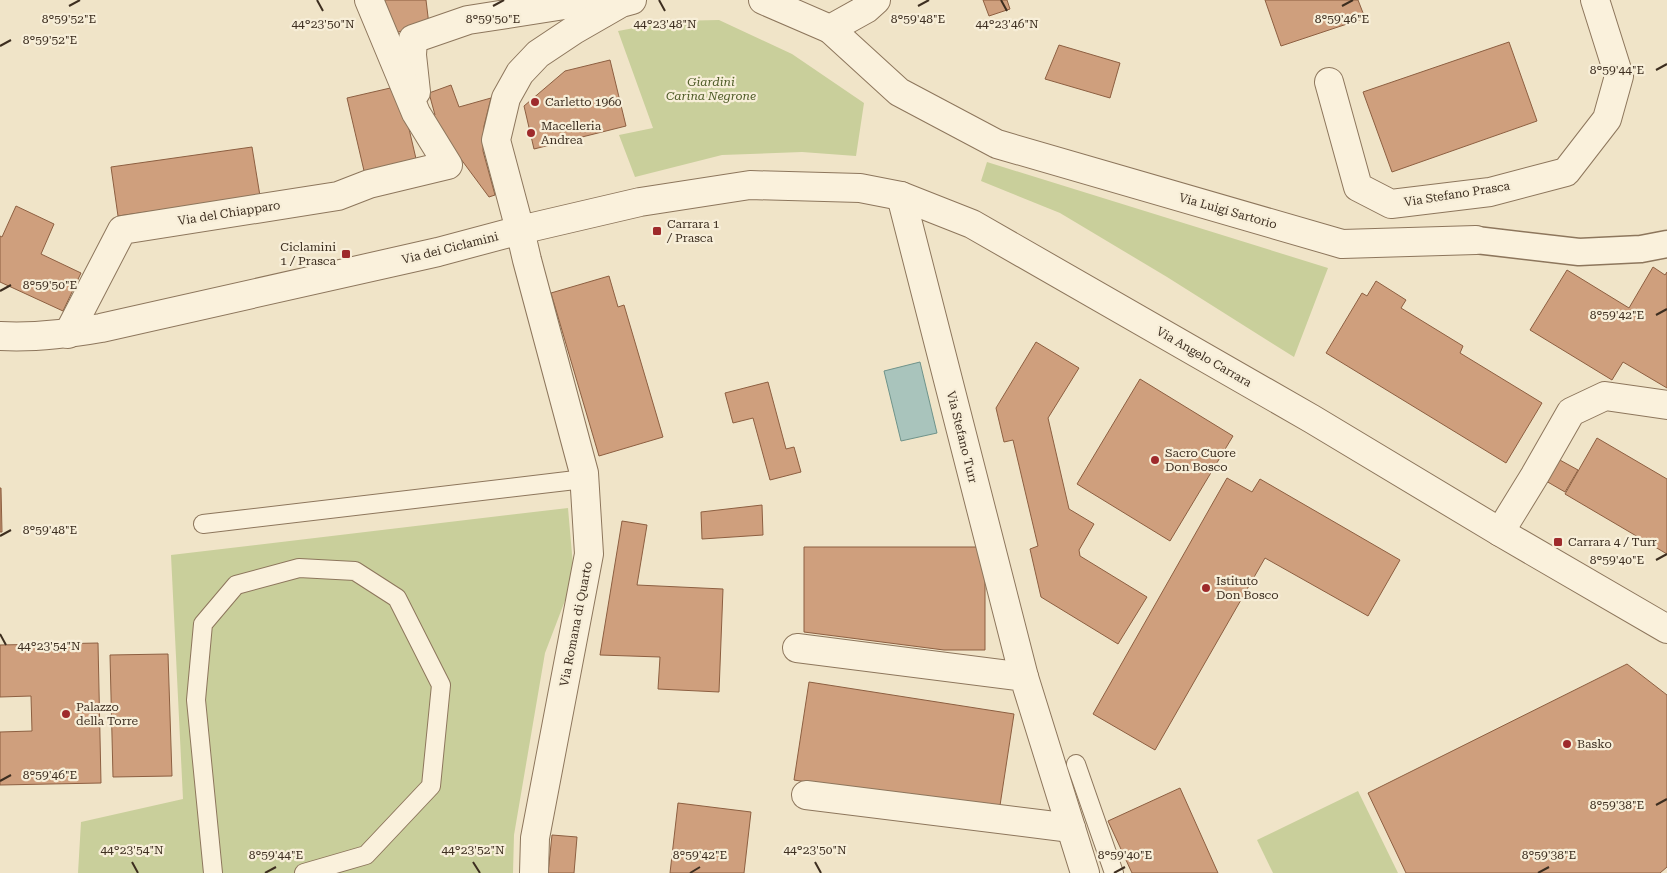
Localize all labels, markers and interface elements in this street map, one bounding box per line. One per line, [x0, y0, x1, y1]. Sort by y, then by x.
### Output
text: 8°59'52"E [42, 12, 96, 26]
text: 8°59'50"E [466, 12, 520, 26]
text: 8°59'48"E [891, 12, 945, 26]
text: 8°59'46"E [1315, 12, 1369, 26]
text: 44°23'50"N [291, 17, 355, 31]
text: 44°23'48"N [633, 17, 697, 31]
text: 44°23'46"N [975, 17, 1039, 31]
text: 8°59'52"E [23, 33, 77, 47]
text: 8°59'44"E [1590, 63, 1644, 77]
park label: Giardini Carina Negrone [666, 75, 756, 103]
place label: Carletto 1960 [545, 95, 622, 109]
marker: Carletto 1960 [529, 96, 541, 108]
place label: Macelleria Andrea [541, 119, 602, 147]
marker: Macelleria Andrea [525, 127, 537, 139]
street label: Via Stefano Prasca [1403, 179, 1511, 209]
street label: Via Luigi Sartorio [1177, 190, 1279, 232]
street label: Via del Chiapparo [177, 198, 281, 228]
place label: Carrara 1 / Prasca [666, 217, 720, 245]
marker: Carrara 1 / Prasca [651, 225, 663, 237]
street label: Via dei Ciclamini [400, 229, 500, 267]
place label: Ciclamini 1 / Prasca [280, 240, 336, 268]
marker: Ciclamini 1 / Prasca [340, 248, 352, 260]
text: 8°59'50"E [23, 278, 77, 292]
text: 8°59'42"E [1590, 308, 1644, 322]
street label: Via Angelo Carrara [1154, 324, 1255, 390]
street label: Via Stefano Turr [944, 389, 980, 485]
place label: Sacro Cuore Don Bosco [1165, 446, 1236, 474]
marker: Sacro Cuore Don Bosco [1149, 454, 1161, 466]
text: 8°59'48"E [23, 523, 77, 537]
place label: Carrara 4 / Turr [1568, 535, 1657, 549]
marker: Carrara 4 / Turr [1552, 536, 1564, 548]
text: 8°59'40"E [1590, 553, 1644, 567]
street label: Via Romana di Quarto [557, 560, 595, 688]
place label: Istituto Don Bosco [1216, 574, 1279, 602]
marker: Istituto Don Bosco [1200, 582, 1212, 594]
text: 44°23'54"N [17, 639, 81, 653]
place label: Palazzo della Torre [76, 700, 138, 728]
marker: Palazzo della Torre [60, 708, 72, 720]
place label: Basko [1577, 737, 1612, 751]
marker: Basko [1561, 738, 1573, 750]
text: 8°59'46"E [23, 768, 77, 782]
text: 8°59'38"E [1590, 798, 1644, 812]
text: 44°23'54"N [100, 843, 164, 857]
text: 44°23'52"N [441, 843, 505, 857]
text: 44°23'50"N [783, 843, 847, 857]
text: 8°59'44"E [249, 848, 303, 862]
text: 8°59'42"E [673, 848, 727, 862]
text: 8°59'40"E [1098, 848, 1152, 862]
text: 8°59'38"E [1522, 848, 1576, 862]

